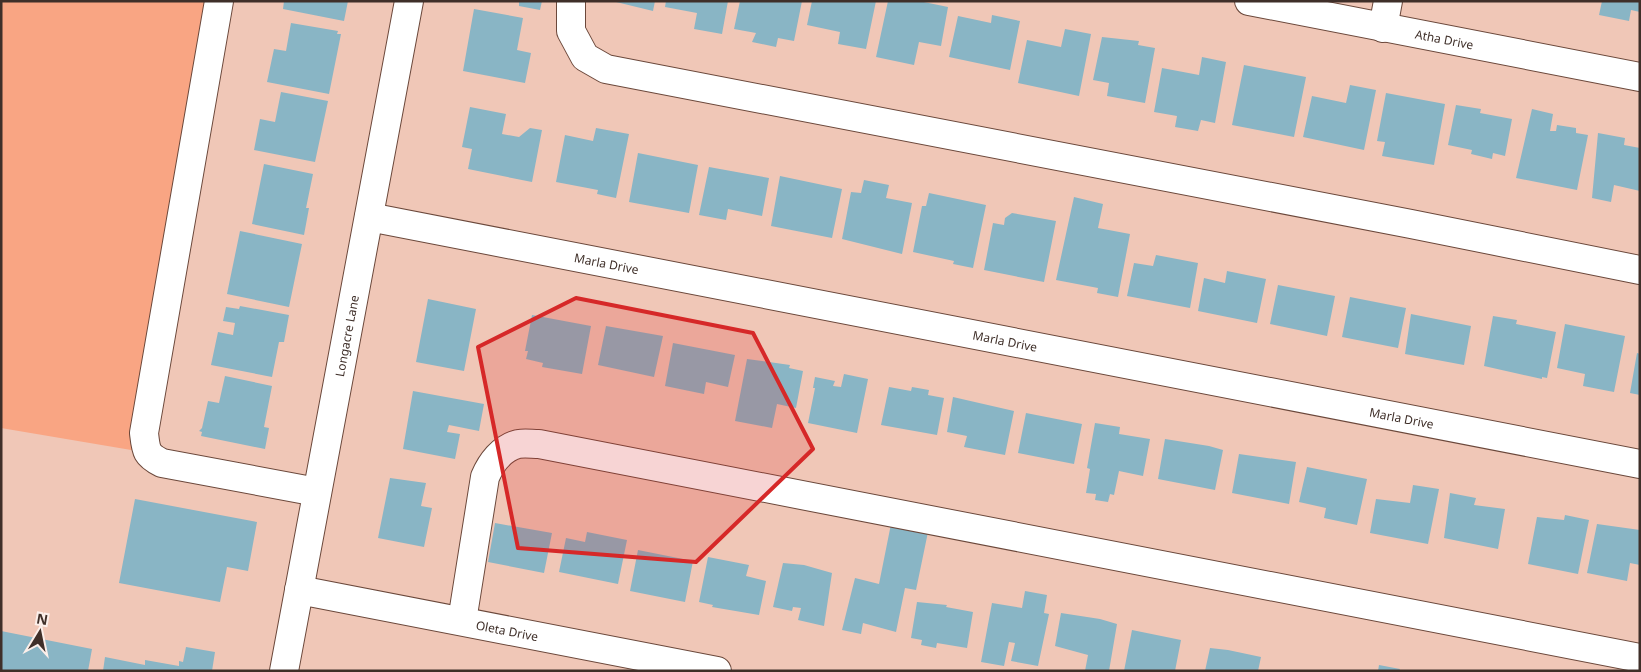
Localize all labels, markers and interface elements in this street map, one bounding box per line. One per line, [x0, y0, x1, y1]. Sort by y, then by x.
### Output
street label: Atha Drive [1414, 25, 1475, 53]
street label: Marla Drive [573, 249, 640, 278]
street label: Longacre Lane [331, 293, 363, 378]
street label: Marla Drive [971, 326, 1039, 355]
street label: Marla Drive [1368, 403, 1436, 432]
north arrow [15, 607, 65, 657]
text: N [35, 608, 50, 629]
street label: Oleta Drive [474, 616, 540, 645]

